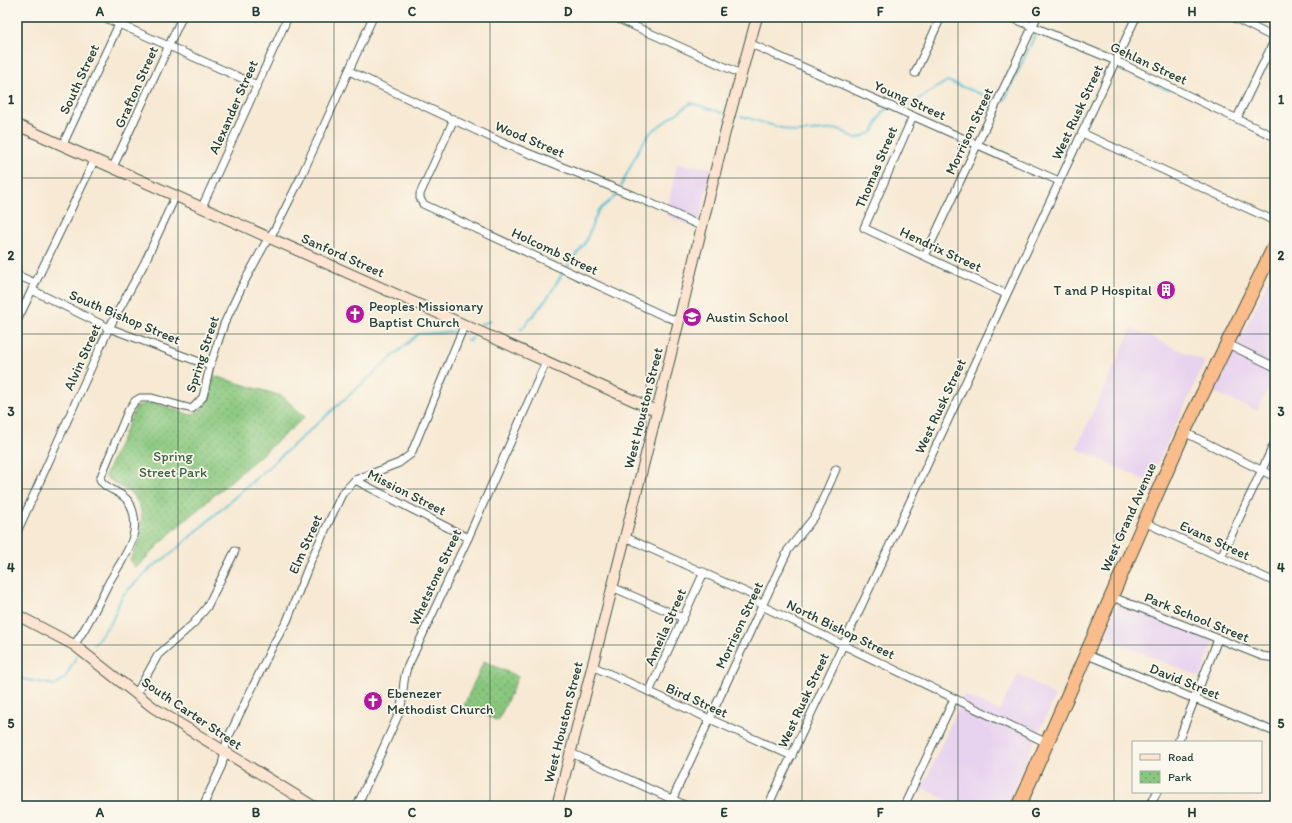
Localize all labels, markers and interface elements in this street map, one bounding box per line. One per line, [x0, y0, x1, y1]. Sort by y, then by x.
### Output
text: A [95, 4, 105, 19]
text: B [252, 4, 261, 19]
text: C [408, 4, 417, 19]
text: D [564, 4, 573, 19]
text: E [720, 4, 728, 19]
text: F [877, 4, 884, 19]
text: G [1032, 4, 1041, 19]
text: H [1188, 4, 1197, 19]
street label: Gehlan Street [1108, 38, 1190, 89]
street label: South Street [56, 41, 103, 117]
street label: Grafton Street [111, 44, 162, 131]
street label: Alexander Street [205, 58, 262, 157]
street label: West Rusk Street [1048, 62, 1107, 163]
street label: Young Street [871, 77, 949, 124]
street label: Morrison Street [942, 85, 997, 178]
text: 1 [8, 92, 14, 107]
text: 1 [1278, 92, 1284, 107]
street label: Wood Street [492, 117, 567, 162]
street label: Thomas Street [852, 124, 901, 211]
street label: Hendrix Street [897, 223, 984, 276]
street label: Holcomb Street [509, 224, 601, 279]
street label: Sanford Street [299, 230, 387, 281]
text: 2 [8, 248, 15, 263]
text: 2 [1278, 248, 1285, 263]
building icon: T and P Hospital [1155, 279, 1177, 301]
place label: T and P Hospital [1053, 282, 1152, 299]
street label: South Bishop Street [67, 286, 183, 349]
place label: Peoples Missionary Baptist Church [369, 298, 483, 331]
church icon: Peoples Missionary Baptist Church [344, 303, 366, 325]
school or university icon: Austin School [681, 306, 703, 328]
place label: Austin School [706, 309, 789, 326]
street label: Spring Street [182, 314, 223, 395]
street label: Alvin Street [60, 321, 105, 393]
street label: West Houston Street [620, 346, 667, 470]
street label: West Rusk Street [911, 356, 970, 457]
text: 3 [7, 404, 15, 419]
text: 3 [1277, 404, 1285, 419]
park label: Spring Street Park [139, 448, 207, 481]
street label: West Grand Avenue [1097, 460, 1160, 575]
street label: Mission Street [365, 465, 449, 520]
street label: Elm Street [285, 512, 326, 577]
street label: Evans Street [1177, 517, 1252, 564]
street label: Whetstone Street [406, 526, 465, 628]
text: 4 [7, 560, 15, 575]
text: 4 [1277, 560, 1285, 575]
street label: Morrison Street [712, 579, 767, 672]
street label: Ameila Street [641, 586, 690, 668]
street label: Park School Street [1142, 589, 1252, 646]
street label: North Bishop Street [784, 596, 898, 663]
street label: West Rusk Street [774, 650, 833, 751]
street label: West Houston Street [540, 660, 587, 784]
street label: David Street [1147, 660, 1223, 703]
street label: South Carter Street [138, 673, 245, 753]
street label: Bird Street [663, 679, 730, 722]
place label: Ebenezer Methodist Church [387, 685, 494, 718]
church icon: Ebenezer Methodist Church [362, 690, 384, 712]
text: 5 [8, 716, 15, 731]
text: 5 [1278, 716, 1285, 731]
legend [1132, 741, 1262, 793]
text: Road [1168, 750, 1194, 764]
text: Park [1168, 770, 1192, 784]
text: A [95, 805, 105, 820]
text: B [252, 805, 261, 820]
text: C [408, 805, 417, 820]
text: D [564, 805, 573, 820]
text: E [720, 805, 728, 820]
text: F [877, 805, 884, 820]
text: G [1032, 805, 1041, 820]
text: H [1188, 805, 1197, 820]

